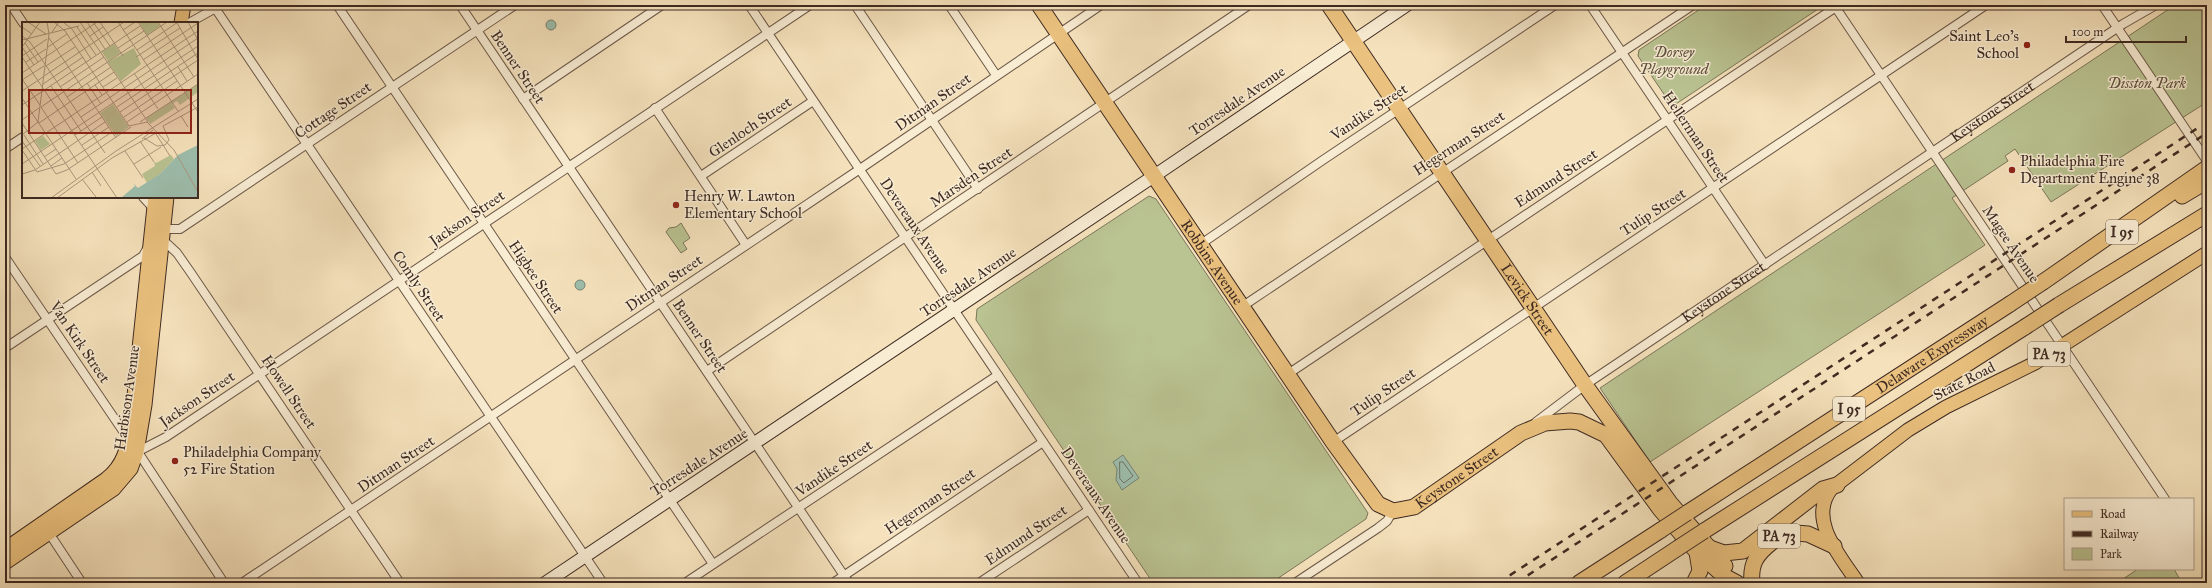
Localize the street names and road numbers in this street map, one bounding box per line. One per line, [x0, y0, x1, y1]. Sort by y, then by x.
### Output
street label: Benner Street [487, 27, 550, 108]
street label: Torresdale Avenue [1186, 62, 1288, 140]
street label: Ditman Street [891, 69, 975, 135]
street label: Cottage Street [291, 77, 375, 142]
street label: Keystone Street [1947, 77, 2038, 146]
street label: Vandike Street [1326, 79, 1411, 145]
street label: Hellerman Street [1659, 88, 1734, 187]
street label: Glenloch Street [705, 92, 795, 161]
street label: Hegerman Street [1410, 106, 1509, 179]
street label: Marsden Street [926, 143, 1016, 211]
street label: Edmund Street [1511, 144, 1601, 211]
street label: Devereaux Avenue [876, 174, 954, 278]
street label: Tulip Street [1617, 184, 1690, 240]
street label: Jackson Street [424, 186, 509, 252]
street label: Magee Avenue [1978, 202, 2044, 286]
street label: Robbins Avenue [1177, 216, 1247, 308]
road number: I 95 [2106, 220, 2138, 244]
street label: Higbee Street [505, 237, 567, 318]
street label: Torresdale Avenue [917, 243, 1019, 321]
street label: Comly Street [389, 247, 450, 326]
street label: Ditman Street [622, 250, 706, 315]
street label: Keystone Street [1678, 257, 1769, 327]
street label: Levick Street [1497, 260, 1558, 339]
street label: Benner Street [669, 296, 732, 377]
street label: Van Kirk Street [46, 297, 114, 387]
street label: Delaware Expressway [1873, 311, 1993, 397]
road number: PA 73 [2028, 342, 2070, 366]
street label: Harbison Avenue [111, 344, 143, 452]
street label: Howell Street [258, 352, 321, 433]
street label: State Road [1930, 358, 1998, 404]
street label: Tulip Street [1347, 363, 1419, 420]
street label: Jackson Street [154, 367, 239, 433]
road number: I 95 [1833, 397, 1865, 421]
street label: Torresdale Avenue [647, 424, 751, 500]
street label: Ditman Street [354, 431, 438, 496]
street label: Vandike Street [791, 435, 876, 501]
street label: Keystone Street [1412, 442, 1502, 513]
street label: Devereaux Avenue [1057, 443, 1135, 547]
street label: Hegerman Street [881, 464, 979, 538]
street label: Edmund Street [982, 501, 1071, 569]
road number: PA 73 [1758, 524, 1800, 548]

